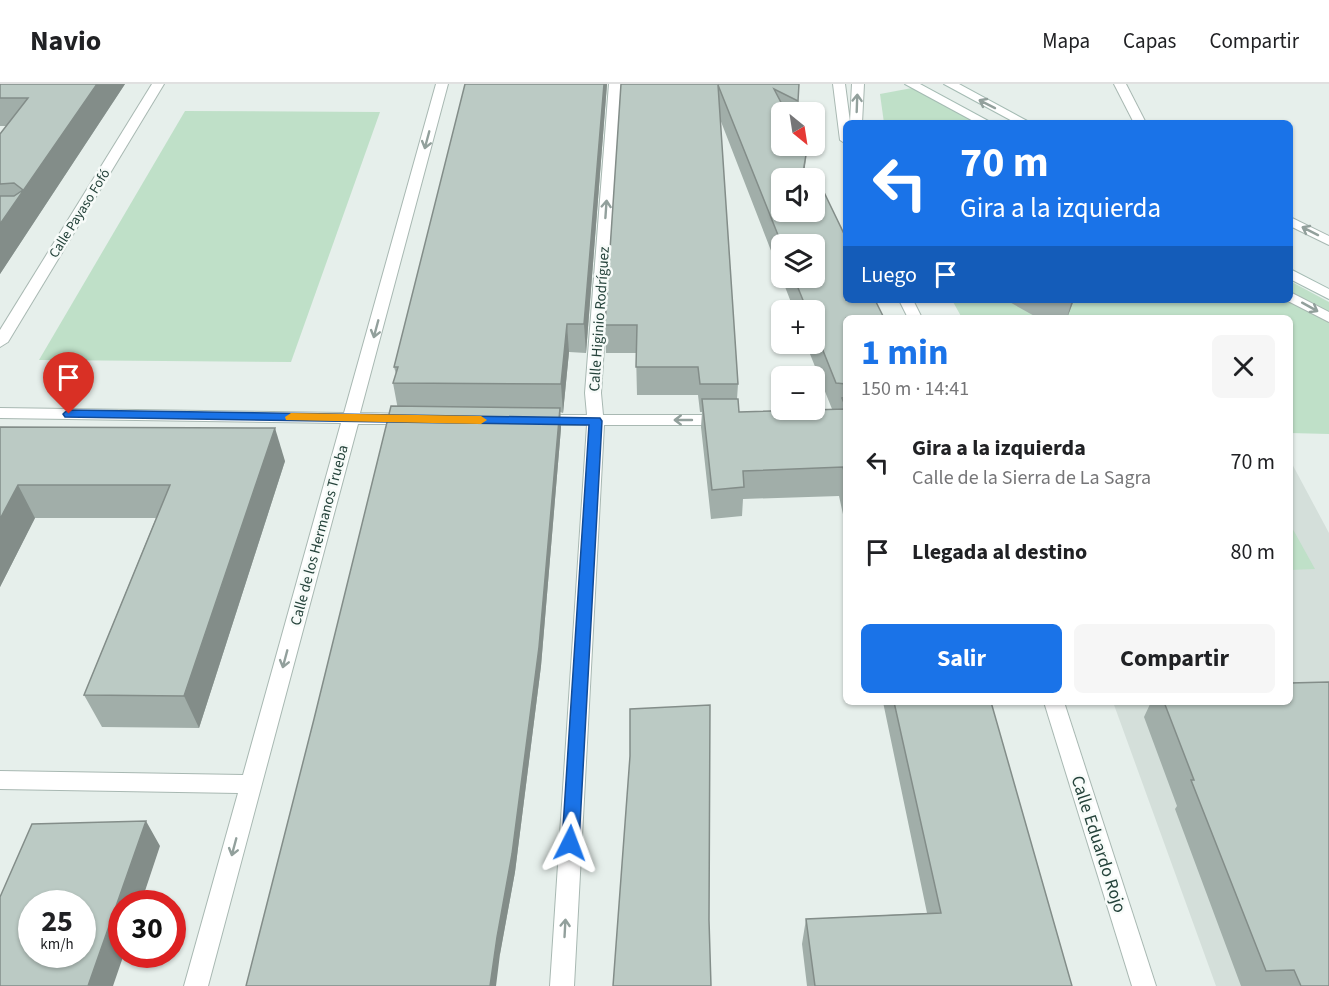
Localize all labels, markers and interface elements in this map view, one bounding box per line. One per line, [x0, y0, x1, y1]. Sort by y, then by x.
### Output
text: Navio [30, 21, 101, 61]
text: Mapa [1042, 26, 1090, 56]
text: Capas [1123, 26, 1176, 56]
text: Compartir [1209, 26, 1299, 56]
one-way arrow [851, 94, 862, 114]
one-way arrow [979, 97, 997, 109]
north arrow [771, 102, 825, 156]
map controls [771, 102, 825, 420]
one-way arrow [421, 131, 432, 150]
text: 70 m [960, 133, 1049, 193]
icon: left [861, 144, 939, 222]
street label: Calle Payaso Fofó [44, 165, 115, 262]
button: sound [771, 168, 825, 222]
text: Gira a la izquierda [960, 189, 1161, 228]
one-way arrow [601, 200, 612, 220]
one-way arrow [1301, 225, 1319, 236]
button: layers [771, 234, 825, 288]
street label: Calle Higinio Rodríguez [584, 246, 615, 392]
icon: arrive [929, 258, 962, 291]
text: Luego [861, 259, 917, 291]
button: + [771, 300, 825, 354]
one-way arrow [1300, 302, 1318, 313]
one-way arrow [370, 319, 381, 338]
text: 1 min [861, 327, 949, 378]
button: close [1212, 335, 1275, 398]
pin [43, 352, 94, 414]
icon: arrive [52, 361, 85, 394]
button: − [771, 366, 825, 420]
text: 150 m · 14:41 [861, 375, 969, 403]
one-way arrow [673, 414, 693, 426]
text: Gira a la izquierda [912, 432, 1086, 464]
street label: Calle de los Hermanos Trueba [285, 443, 354, 628]
icon: left [861, 446, 894, 479]
text: 70 m [1230, 446, 1275, 478]
text: Calle de la Sierra de La Sagra [912, 464, 1151, 492]
icon: arrive [861, 536, 894, 569]
text: Llegada al destino [912, 536, 1087, 568]
text: 80 m [1230, 536, 1275, 568]
button: Salir [861, 624, 1062, 693]
button: Compartir [1074, 624, 1275, 693]
one-way arrow [279, 649, 291, 668]
street label: Calle Eduardo Rojo [1065, 772, 1132, 916]
position arrow [538, 811, 602, 875]
one-way arrow [228, 837, 239, 856]
speed limit sign: 30 [108, 890, 186, 968]
text: 25 [41, 900, 73, 943]
one-way arrow [560, 918, 571, 938]
text: km/h [40, 934, 74, 955]

